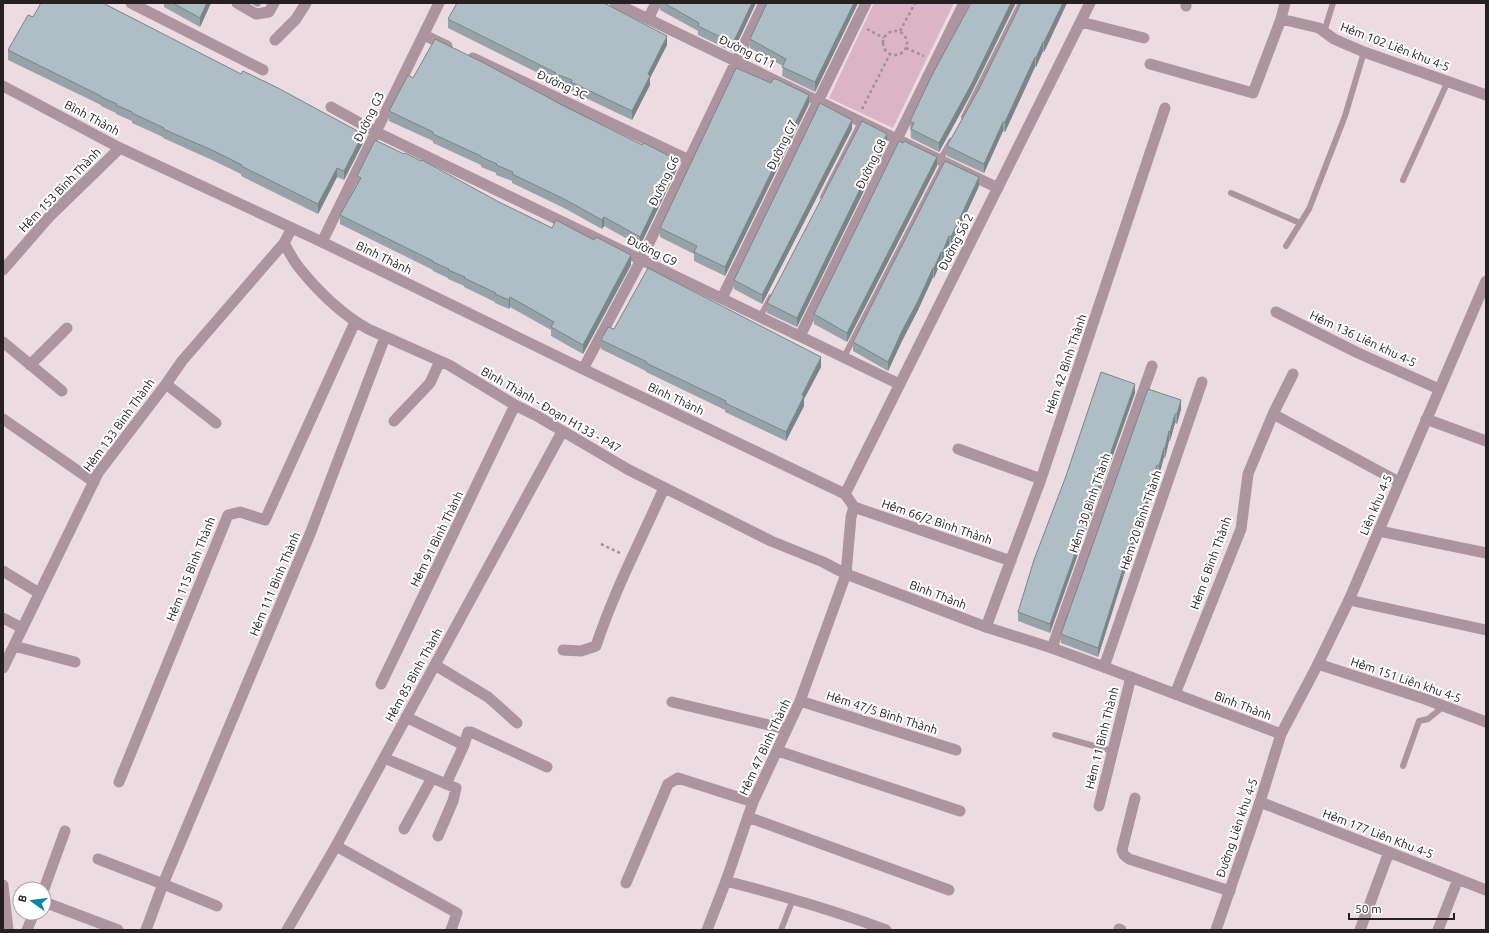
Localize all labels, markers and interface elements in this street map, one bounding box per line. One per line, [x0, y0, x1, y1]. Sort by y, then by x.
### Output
street label: Hẻm 102 Liên khu 4-5 [1339, 20, 1452, 73]
street label: Đường G11 [717, 32, 777, 71]
street label: Đường 3C [535, 67, 590, 102]
street label: Đường G3 [351, 90, 386, 144]
street label: Bình Thành [63, 98, 122, 137]
street label: Đường G7 [764, 118, 799, 172]
street label: Đường G8 [853, 136, 888, 191]
street label: Hẻm 153 Bình Thành [16, 145, 103, 234]
street label: Đường G6 [646, 153, 681, 208]
street label: Đường Số 2 [935, 211, 975, 272]
street label: Đường G9 [625, 233, 679, 268]
street label: Bình Thành [354, 238, 414, 277]
street label: Hẻm 136 Liên khu 4-5 [1308, 308, 1419, 369]
street label: Hẻm 42 Bình Thành [1042, 312, 1089, 416]
street label: Bình Thành - Đoạn H133 - P47 [479, 364, 623, 456]
street label: Hẻm 133 Bình Thành [81, 376, 157, 474]
street label: Bình Thành [646, 380, 706, 417]
street label: Hẻm 30 Bình Thành [1066, 451, 1113, 555]
street label: Hẻm 20 Bình Thành [1117, 468, 1164, 572]
street label: Liên khu 4-5 [1357, 472, 1394, 537]
street label: Hẻm 91 Bình Thành [408, 489, 465, 589]
street label: Hẻm 66/2 Bình Thành [880, 496, 994, 547]
street label: Hẻm 115 Bình Thành [164, 515, 217, 623]
street label: Hẻm 6 Bình Thành [1188, 515, 1233, 611]
street label: Hẻm 111 Bình Thành [247, 530, 302, 638]
street label: Bình Thành [908, 578, 969, 611]
street label: Hẻm 85 Bình Thành [382, 626, 445, 724]
street label: Hẻm 151 Liên khu 4-5 [1349, 655, 1463, 705]
street label: Hẻm 11 Bình Thành [1083, 685, 1120, 790]
street label: Hẻm 47/5 Bình Thành [825, 688, 939, 737]
street label: Bình Thành [1213, 689, 1274, 722]
street label: Hẻm 47 Bình Thành [737, 697, 793, 797]
street label: Đường Liên khu 4-5 [1213, 777, 1260, 879]
street label: Hẻm 177 Liên Khu 4-5 [1321, 806, 1435, 861]
north arrow [12, 881, 52, 921]
text: B [16, 894, 29, 904]
scale bar [1349, 895, 1454, 921]
text: 50 m [1355, 902, 1382, 915]

